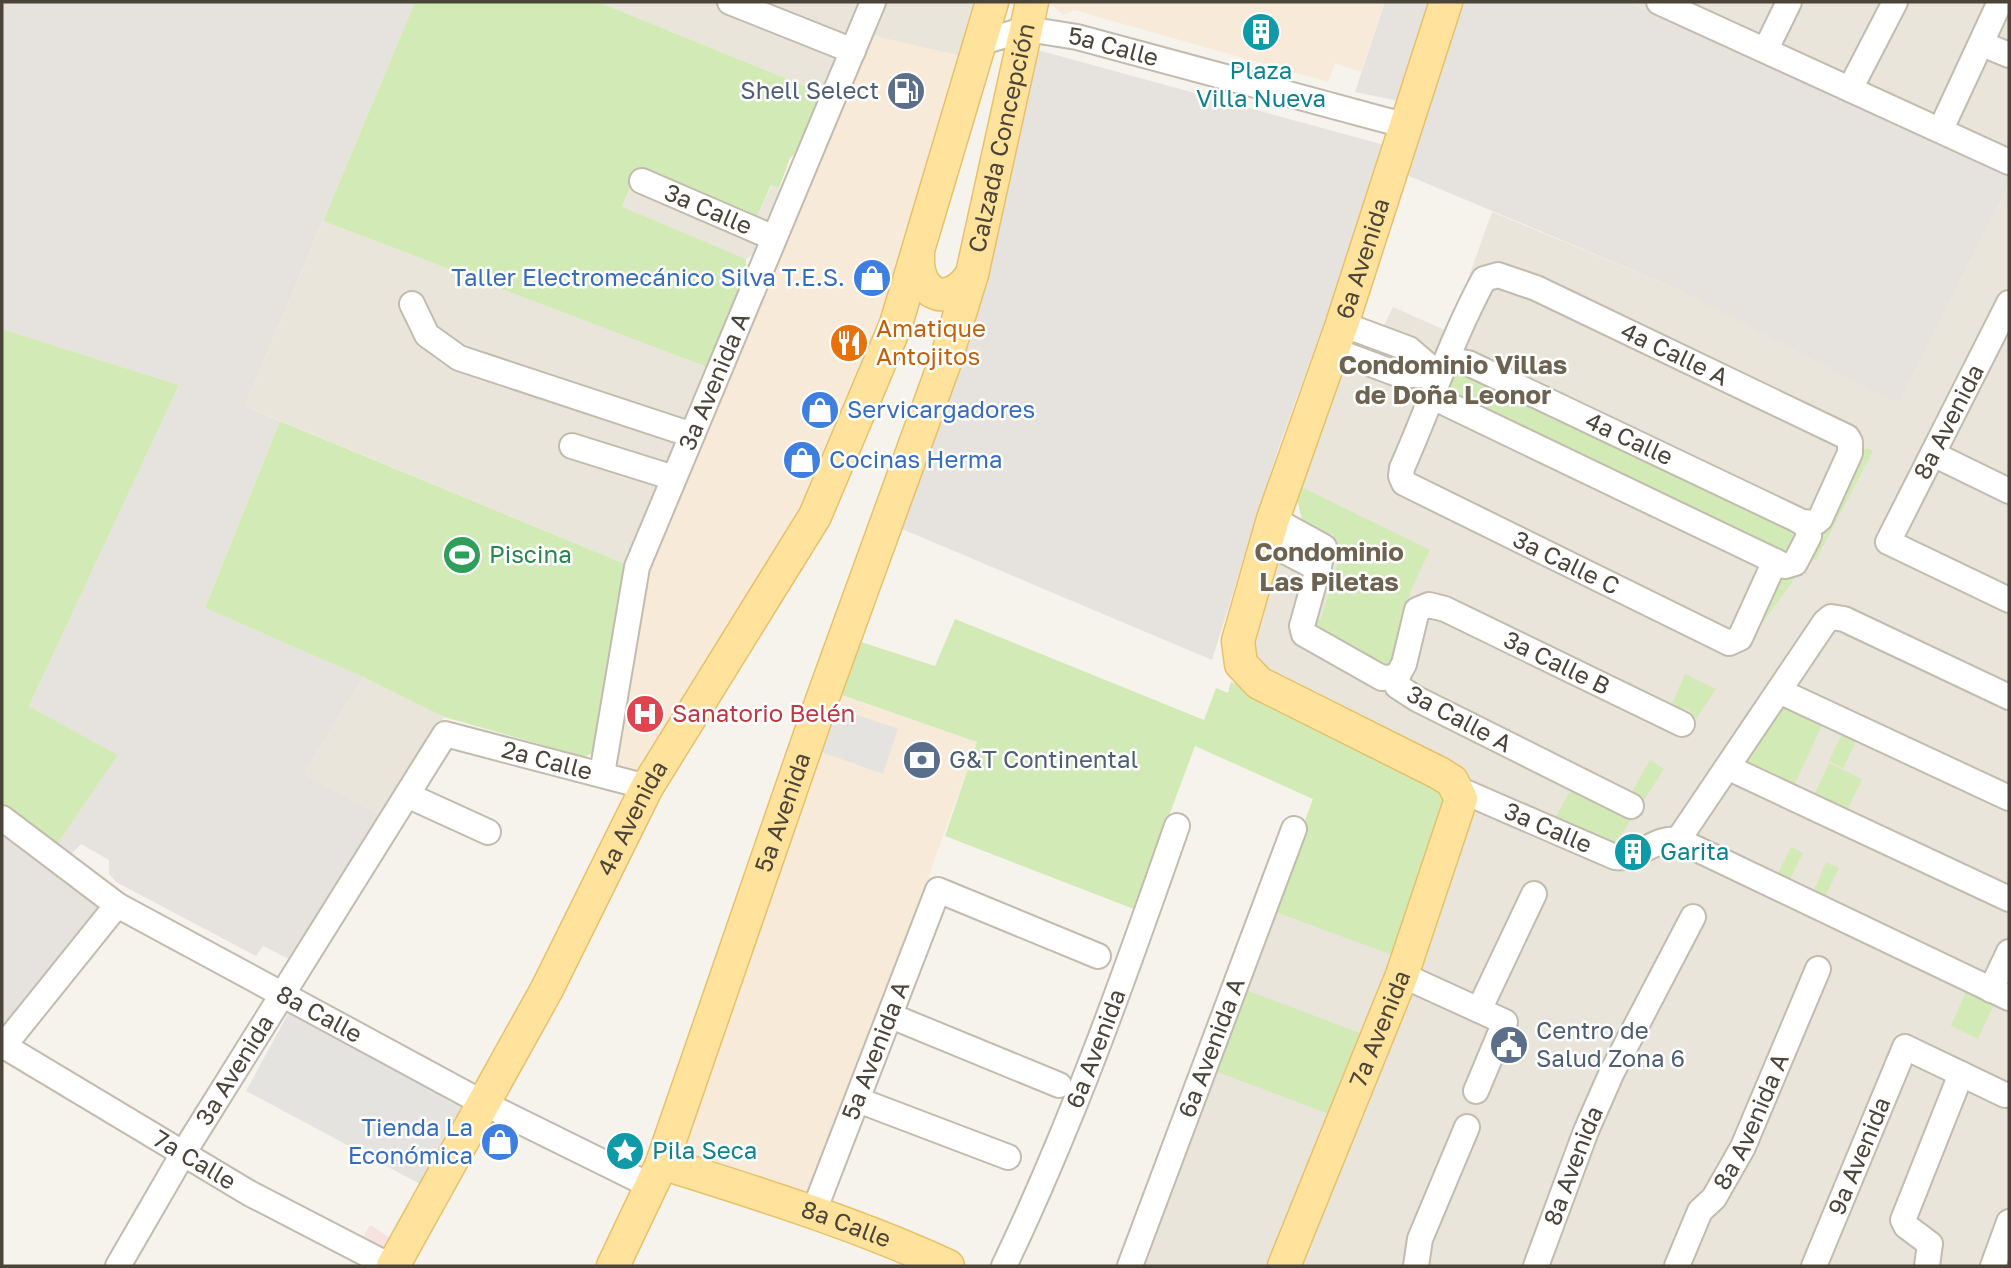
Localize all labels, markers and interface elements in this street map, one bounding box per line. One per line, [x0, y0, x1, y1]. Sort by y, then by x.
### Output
building icon: Plaza Villa Nueva [1240, 11, 1282, 53]
street label: Calzada Concepción [961, 20, 1040, 255]
street label: 5a Calle [1066, 20, 1162, 71]
place label: Plaza Villa Nueva [1196, 55, 1326, 112]
fuel station icon: Shell Select [885, 70, 927, 112]
place label: Shell Select [740, 75, 879, 104]
street label: 3a Calle [660, 177, 757, 240]
street label: 6a Avenida [1329, 194, 1395, 322]
shop icon: Taller Electromecánico Silva T.E.S. [851, 257, 893, 299]
place label: Taller Electromecánico Silva T.E.S. [451, 262, 845, 291]
street label: 3a Avenida A [671, 308, 755, 454]
place label: Amatique Antojitos [876, 313, 986, 370]
street label: 4a Calle A [1617, 315, 1733, 391]
restaurant icon: Amatique Antojitos [828, 322, 870, 364]
district label: Condominio Villas de Doña Leonor [1339, 349, 1567, 410]
street label: 8a Avenida [1906, 359, 1989, 484]
shop icon: Servicargadores [799, 389, 841, 431]
place label: Servicargadores [847, 394, 1035, 423]
street label: 4a Calle [1581, 405, 1678, 470]
shop icon: Cocinas Herma [781, 439, 823, 481]
place label: Cocinas Herma [829, 444, 1003, 473]
street label: 3a Calle C [1509, 523, 1625, 600]
sports icon: Piscina [441, 534, 483, 576]
district label: Condominio Las Piletas [1254, 536, 1404, 597]
place label: Piscina [489, 539, 572, 568]
street label: 3a Calle B [1499, 624, 1615, 700]
street label: 3a Calle A [1402, 678, 1517, 757]
hospital icon: Sanatorio Belén [624, 693, 666, 735]
place label: Sanatorio Belén [672, 698, 855, 727]
street label: 2a Calle [499, 734, 596, 785]
bank icon: G&T Continental [901, 739, 943, 781]
place label: G&T Continental [949, 744, 1138, 773]
street label: 5a Avenida [748, 748, 816, 876]
street label: 4a Avenida [590, 755, 673, 880]
street label: 3a Calle [1500, 795, 1597, 858]
building icon: Garita [1612, 831, 1654, 873]
place label: Garita [1660, 836, 1729, 865]
street label: 7a Avenida [1342, 966, 1415, 1091]
street label: 6a Avenida A [1171, 973, 1250, 1121]
street label: 5a Avenida A [835, 976, 915, 1124]
street label: 8a Calle [272, 978, 368, 1048]
street label: 6a Avenida [1059, 985, 1131, 1112]
street label: 3a Avenida [188, 1009, 279, 1130]
place label: Centro de Salud Zona 6 [1536, 1015, 1685, 1072]
public building icon: Centro de Salud Zona 6 [1488, 1024, 1530, 1066]
street label: 8a Avenida A [1706, 1048, 1794, 1194]
street label: 9a Avenida [1821, 1092, 1896, 1219]
street label: 8a Avenida [1536, 1101, 1608, 1229]
place label: Tienda La Económica [348, 1112, 473, 1169]
shop icon: Tienda La Económica [479, 1121, 521, 1163]
street label: 7a Calle [149, 1123, 242, 1195]
place icon: Pila Seca [604, 1130, 646, 1172]
place label: Pila Seca [652, 1135, 757, 1164]
street label: 8a Calle [798, 1193, 895, 1253]

